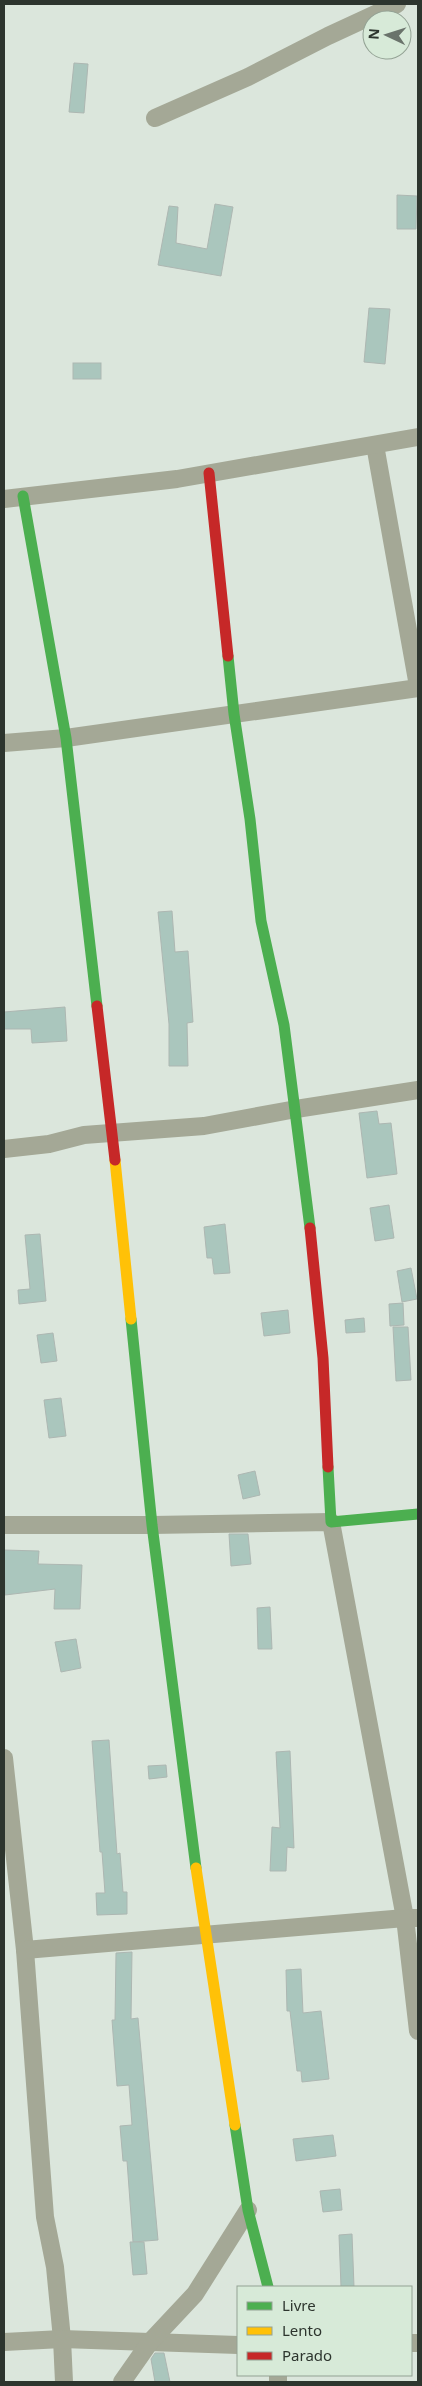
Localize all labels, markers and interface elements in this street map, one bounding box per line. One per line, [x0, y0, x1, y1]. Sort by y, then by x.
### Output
north arrow [362, 10, 412, 60]
text: N [364, 28, 383, 40]
legend [237, 2286, 412, 2376]
text: Livre [282, 2295, 316, 2315]
text: Lento [282, 2320, 322, 2340]
text: Parado [282, 2345, 332, 2365]

